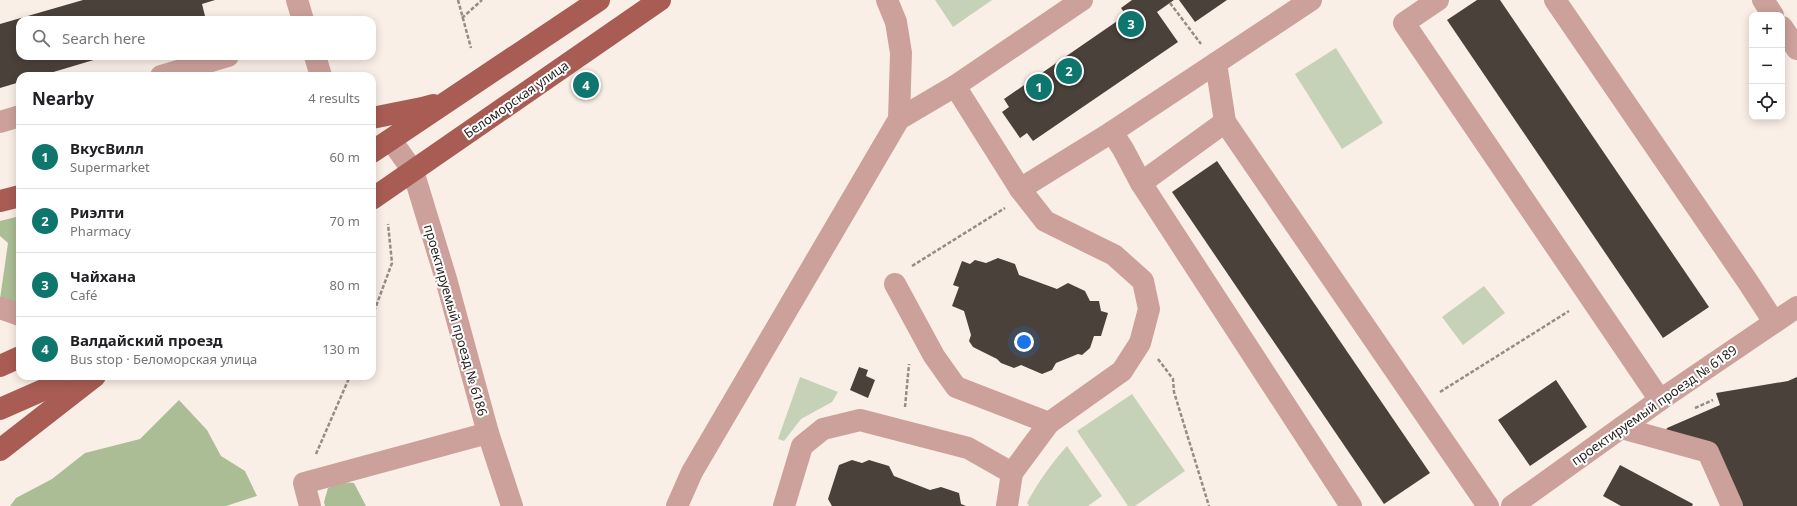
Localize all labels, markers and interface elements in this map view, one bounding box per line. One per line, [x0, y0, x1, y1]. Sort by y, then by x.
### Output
pin: 3 [1118, 9, 1144, 39]
map controls [1749, 12, 1785, 120]
button: + [1749, 12, 1785, 48]
search box [16, 16, 376, 60]
icon: search [30, 27, 52, 49]
text: Search here [62, 28, 145, 48]
button: − [1749, 48, 1785, 84]
street label: Беломорская улица [460, 56, 572, 142]
pin: 2 [1056, 56, 1082, 86]
pin: 4 [573, 70, 599, 100]
pin: 1 [1026, 72, 1052, 102]
button: locate [1749, 84, 1785, 120]
text: Nearby [32, 87, 94, 110]
text: 4 results [308, 89, 360, 107]
text: ВкусВилл [70, 138, 144, 158]
text: 1 [41, 148, 49, 166]
text: 60 m [330, 148, 360, 166]
text: Supermarket [70, 158, 150, 176]
text: Риэлти [70, 202, 124, 222]
text: 2 [41, 212, 49, 230]
text: 70 m [330, 212, 360, 230]
text: Pharmacy [70, 222, 131, 240]
street label: проектируемый проезд № 6186 [420, 222, 492, 418]
text: Чайхана [70, 266, 136, 286]
text: 3 [41, 276, 49, 294]
text: 80 m [330, 276, 360, 294]
text: Café [70, 286, 97, 304]
text: Валдайский проезд [70, 330, 223, 350]
your location [1014, 332, 1034, 352]
text: 4 [41, 340, 49, 358]
text: 130 m [322, 340, 360, 358]
street label: проектируемый проезд № 6189 [1568, 341, 1740, 469]
text: Bus stop · Беломорская улица [70, 350, 257, 368]

